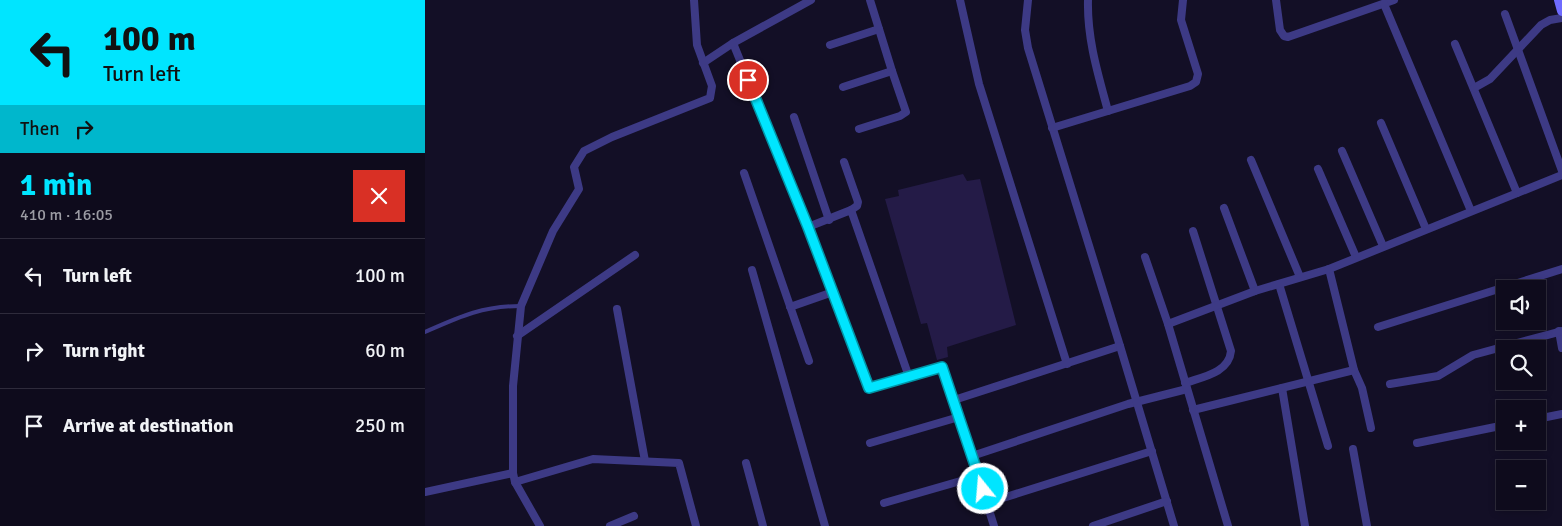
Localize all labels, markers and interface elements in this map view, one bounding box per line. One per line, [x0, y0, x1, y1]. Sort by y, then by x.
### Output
text: 100 m [103, 17, 196, 60]
icon: left [20, 20, 85, 85]
pin [727, 59, 769, 101]
text: Turn left [103, 60, 181, 87]
icon: arrive [734, 66, 762, 94]
icon: right [70, 115, 98, 143]
text: Then [20, 117, 60, 141]
text: 1 min [20, 167, 92, 204]
button: close [353, 170, 405, 222]
text: 410 m · 16:05 [20, 205, 113, 225]
icon: left [20, 262, 48, 290]
text: Turn left [63, 264, 132, 288]
text: 100 m [355, 264, 405, 288]
map controls [1496, 280, 1546, 510]
button: sound [1496, 280, 1546, 330]
icon: right [20, 337, 48, 365]
text: Turn right [63, 339, 145, 363]
text: 60 m [365, 339, 405, 363]
button: search [1496, 340, 1546, 390]
button: + [1496, 400, 1546, 450]
icon: arrive [20, 412, 48, 440]
text: Arrive at destination [63, 414, 234, 438]
text: 250 m [355, 414, 405, 438]
button: − [1496, 460, 1546, 510]
position arrow [956, 462, 1008, 514]

